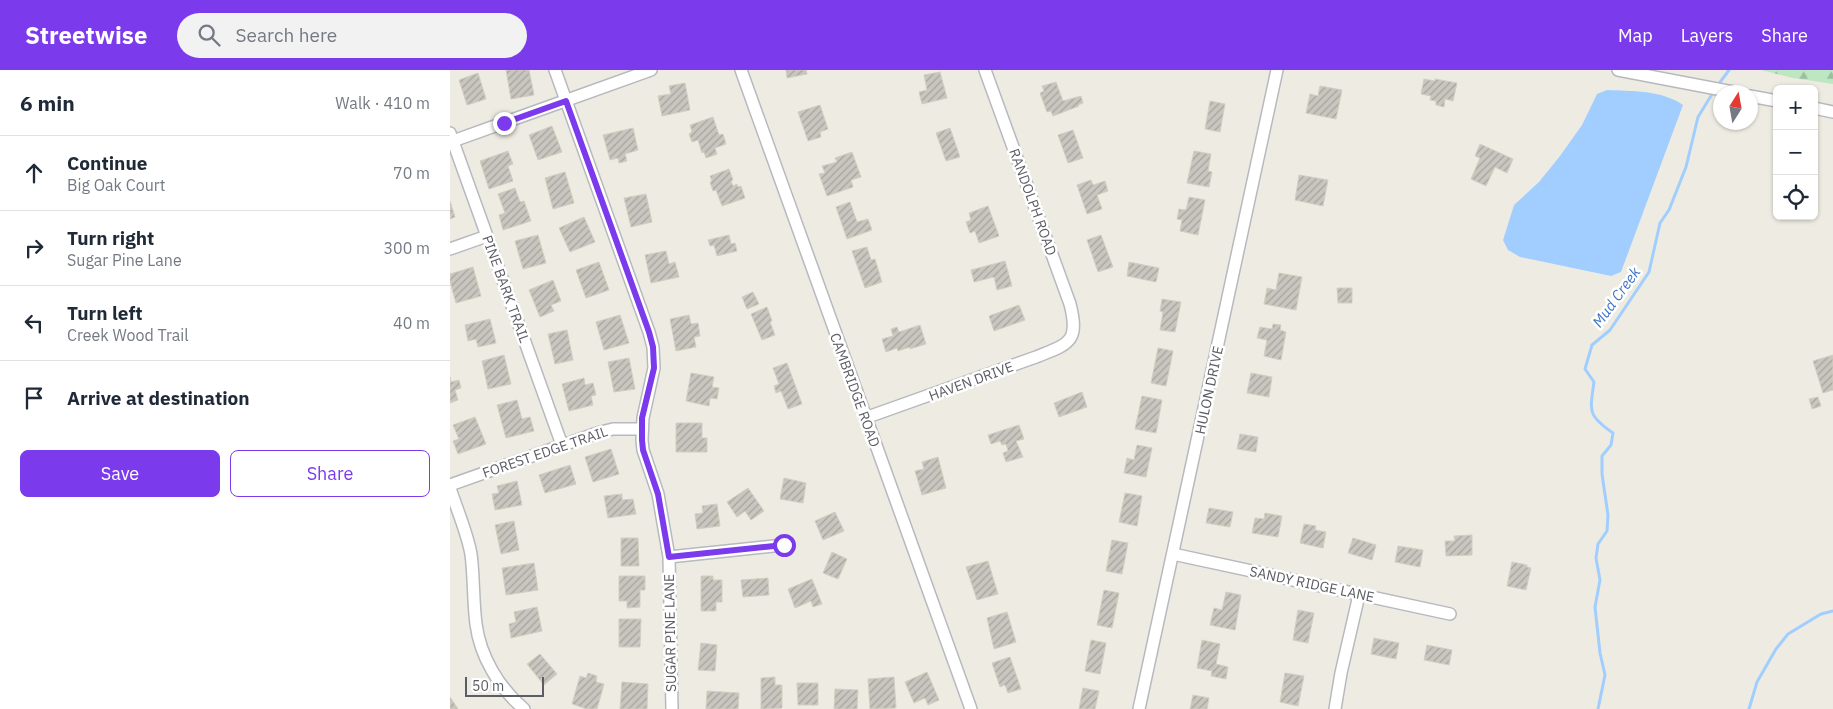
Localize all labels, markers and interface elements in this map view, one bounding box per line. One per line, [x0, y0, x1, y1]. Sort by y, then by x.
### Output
search box [177, 13, 527, 58]
text: Streetwise [25, 19, 147, 51]
icon: search [195, 21, 223, 49]
text: Search here [235, 23, 337, 47]
text: Map [1618, 24, 1653, 47]
text: Layers [1681, 24, 1733, 47]
text: Share [1761, 24, 1808, 47]
north arrow [1713, 85, 1758, 130]
map controls [1773, 85, 1818, 220]
button: + [1773, 85, 1818, 130]
text: 6 min [20, 89, 75, 117]
text: Walk · 410 m [335, 93, 430, 113]
route end [493, 112, 516, 135]
button: − [1773, 130, 1818, 175]
street label: RANDOLPH ROAD [1005, 146, 1061, 258]
text: Continue [67, 151, 147, 175]
icon: ahead [20, 159, 48, 187]
text: 70 m [393, 163, 430, 183]
text: Big Oak Court [67, 175, 165, 195]
button: locate [1773, 175, 1818, 220]
text: Turn right [67, 226, 154, 250]
street label: PINE BARK TRAIL [478, 233, 534, 345]
icon: right [20, 234, 48, 262]
text: 300 m [383, 238, 430, 258]
text: Sugar Pine Lane [67, 250, 182, 270]
water label: Mud Creek [1588, 263, 1644, 331]
text: Turn left [67, 301, 143, 325]
icon: left [20, 309, 48, 337]
text: 40 m [393, 313, 430, 333]
text: Creek Wood Trail [67, 325, 189, 345]
street label: CAMBRIDGE ROAD [826, 330, 884, 450]
street label: HULON DRIVE [1191, 344, 1227, 436]
street label: HAVEN DRIVE [926, 357, 1016, 405]
icon: arrive [20, 384, 48, 412]
text: Arrive at destination [67, 386, 250, 410]
street label: FOREST EDGE TRAIL [480, 422, 610, 482]
button: Save [20, 450, 220, 497]
button: Share [230, 450, 430, 497]
route start [773, 534, 796, 557]
street label: SANDY RIDGE LANE [1248, 562, 1376, 606]
street label: SUGAR PINE LANE [660, 574, 680, 692]
scale bar [465, 674, 544, 697]
text: 50 m [472, 677, 504, 695]

